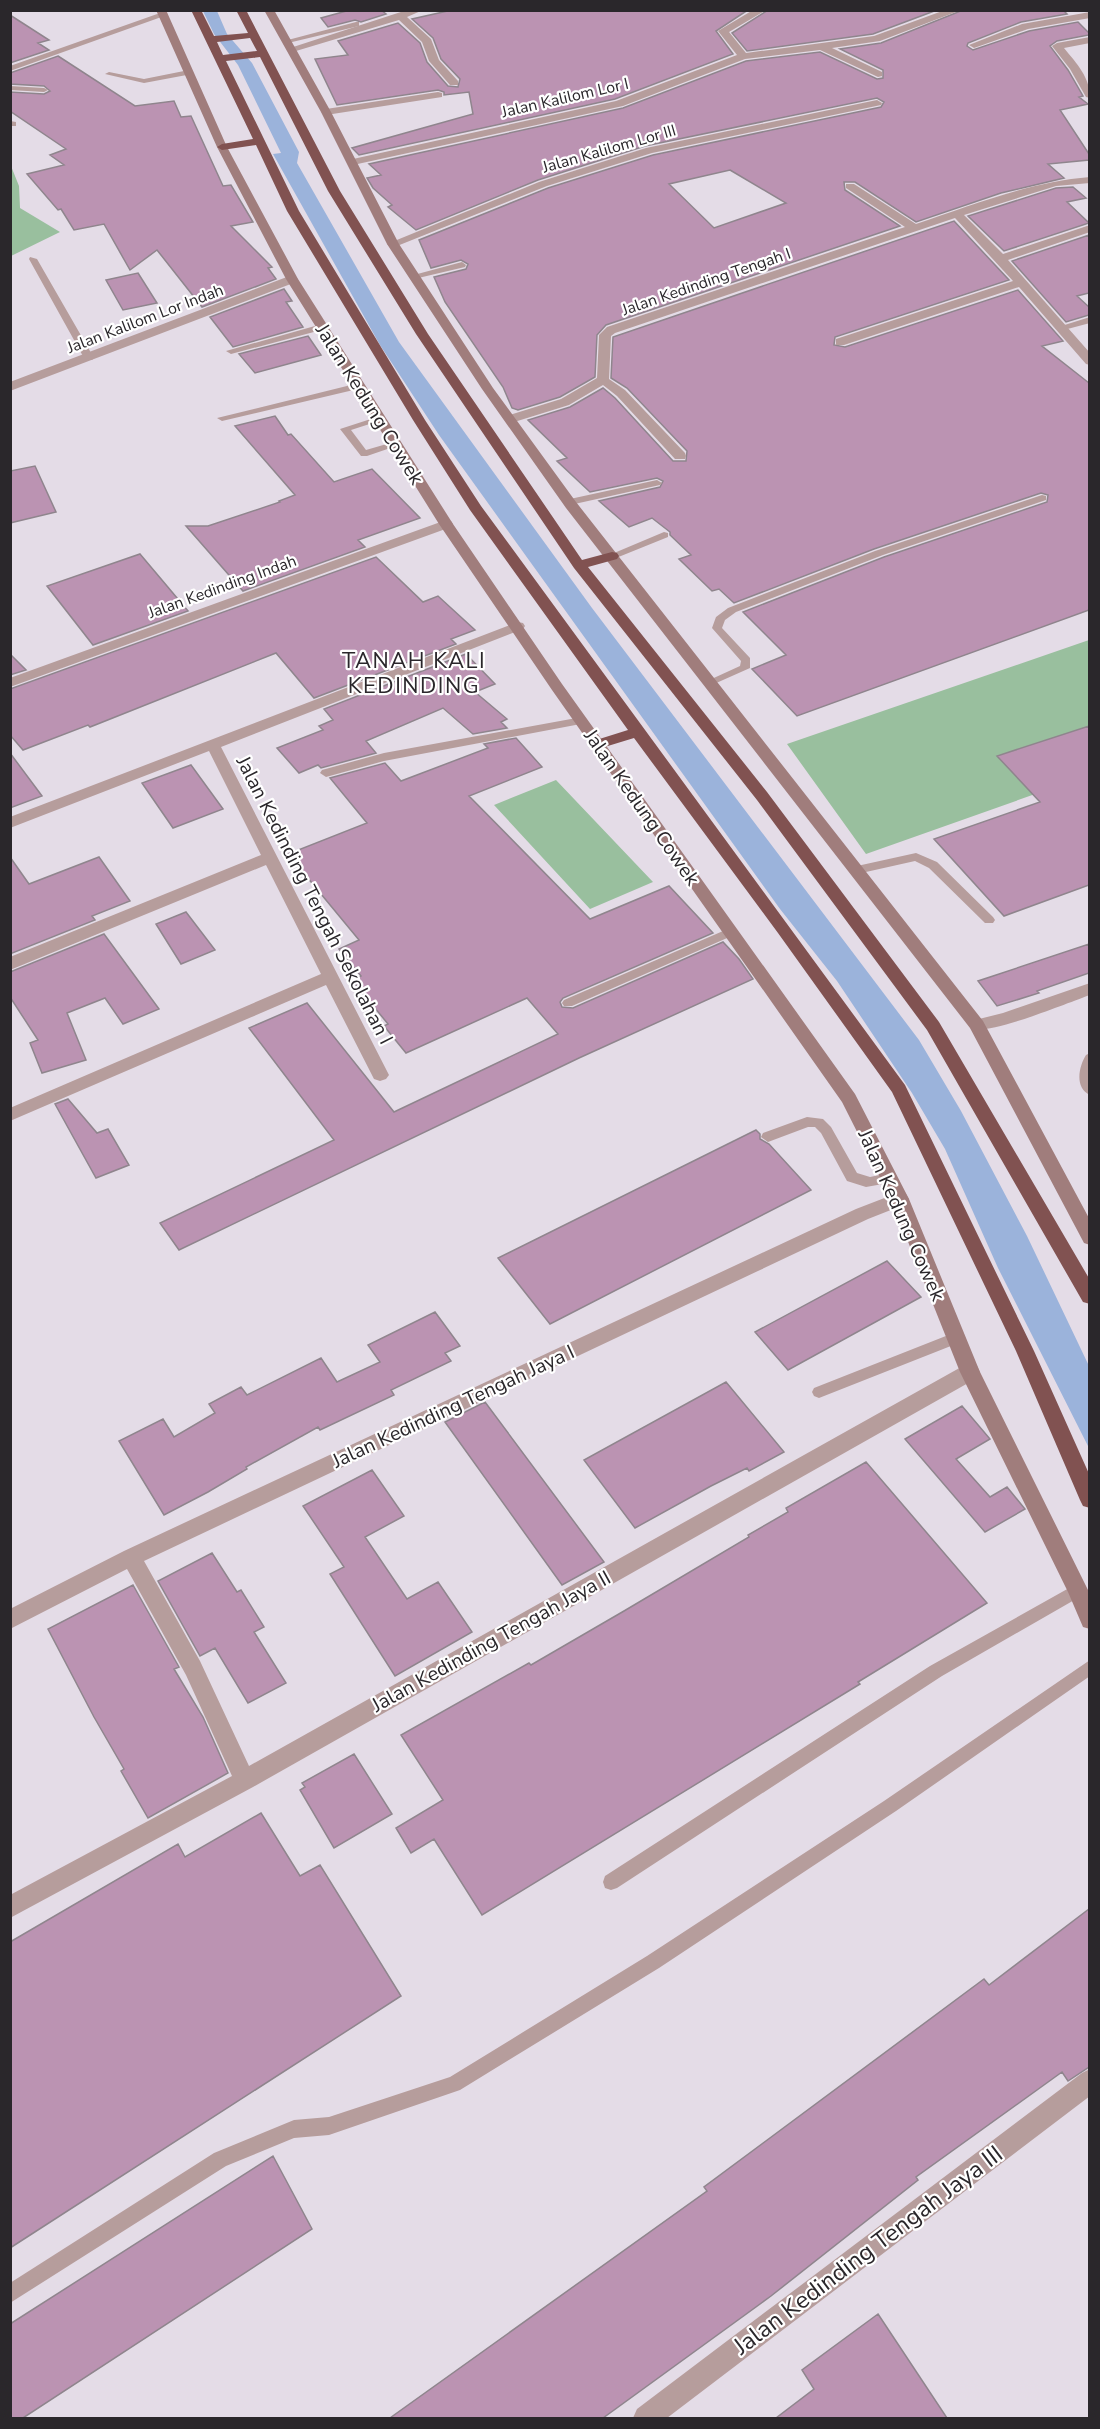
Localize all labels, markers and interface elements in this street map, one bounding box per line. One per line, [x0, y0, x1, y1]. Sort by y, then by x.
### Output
street label: Jalan Kalilom Lor I [499, 73, 631, 124]
street label: Jalan Kalilom Lor III [539, 119, 679, 179]
street label: Jalan Kedinding Tengah I [618, 243, 794, 322]
street label: Jalan Kalilom Lor Indah [63, 279, 227, 359]
street label: Jalan Kedung Cowek [309, 318, 431, 491]
street label: Jalan Kedinding Indah [144, 550, 300, 624]
district label: TANAH KALI KEDINDING [342, 646, 486, 701]
street label: Jalan Kedung Cowek [577, 723, 706, 892]
street label: Jalan Kedinding Tengah Sekolahan I [229, 750, 399, 1049]
street label: Jalan Kedung Cowek [851, 1124, 952, 1306]
street label: Jalan Kedinding Tengah Jaya I [327, 1338, 579, 1475]
street label: Jalan Kedinding Tengah Jaya II [366, 1564, 616, 1719]
street label: Jalan Kedinding Tengah Jaya III [726, 2138, 1009, 2363]

